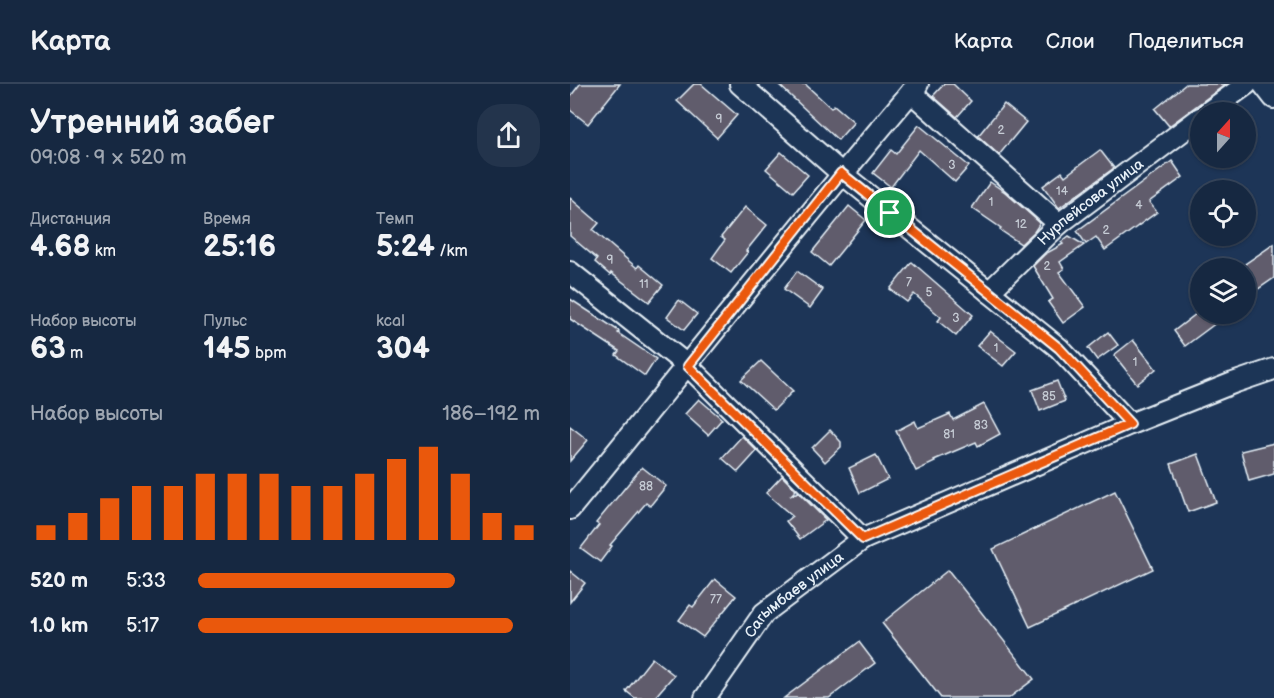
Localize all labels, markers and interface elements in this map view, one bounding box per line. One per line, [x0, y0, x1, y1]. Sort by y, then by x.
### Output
text: Карта [30, 25, 110, 58]
text: Карта [954, 29, 1013, 54]
text: Слои [1046, 29, 1095, 54]
text: Поделиться [1128, 29, 1244, 54]
north arrow [1190, 102, 1256, 168]
map controls [1190, 102, 1256, 324]
text: Утренний забег [30, 103, 275, 143]
button: share [477, 104, 540, 167]
house number: 9 [716, 112, 723, 127]
house number: 2 [997, 123, 1005, 138]
text: 09:08 · 9 × 520 m [30, 146, 186, 170]
street label: Нурпейсова улица [1033, 154, 1147, 249]
house number: 3 [948, 158, 956, 173]
button: locate [1190, 180, 1256, 246]
house number: 14 [1056, 184, 1069, 199]
pin [864, 187, 915, 238]
house number: 1 [989, 195, 993, 210]
icon: arrive [873, 196, 906, 229]
house number: 4 [1135, 198, 1143, 213]
text: Дистанция [30, 210, 111, 229]
text: Время [203, 210, 251, 229]
text: Темп [376, 210, 414, 229]
house number: 12 [1015, 217, 1027, 232]
house number: 2 [1102, 223, 1110, 238]
text: 4.68 [30, 229, 90, 265]
text: 25:16 [203, 229, 276, 265]
text: 5:24 [376, 229, 435, 265]
text: km [90, 242, 116, 261]
text: /km [435, 242, 468, 261]
house number: 9 [607, 253, 614, 268]
button: layers [1190, 258, 1256, 324]
house number: 2 [1043, 259, 1051, 274]
house number: 7 [906, 275, 912, 290]
house number: 11 [639, 277, 649, 292]
house number: 5 [926, 285, 933, 300]
house number: 3 [952, 311, 960, 326]
text: Набор высоты [30, 312, 137, 331]
text: Пульс [203, 312, 247, 331]
text: kcal [376, 312, 405, 331]
text: 63 [30, 331, 66, 367]
text: 145 [203, 331, 251, 367]
text: 304 [376, 331, 430, 367]
house number: 1 [994, 341, 998, 356]
text: m [66, 344, 83, 363]
text: bpm [251, 344, 286, 363]
house number: 1 [1133, 355, 1137, 370]
house number: 85 [1042, 389, 1056, 404]
text: Набор высоты [30, 402, 163, 426]
text: 186–192 m [442, 402, 540, 426]
house number: 83 [974, 418, 988, 433]
house number: 81 [943, 427, 955, 442]
house number: 88 [639, 479, 653, 494]
street label: Сагымбаев улица [740, 547, 847, 641]
text: 520 m [30, 569, 88, 593]
text: 5:33 [126, 569, 166, 593]
house number: 77 [710, 592, 722, 607]
text: 1.0 km [30, 614, 88, 638]
text: 5:17 [126, 614, 159, 638]

